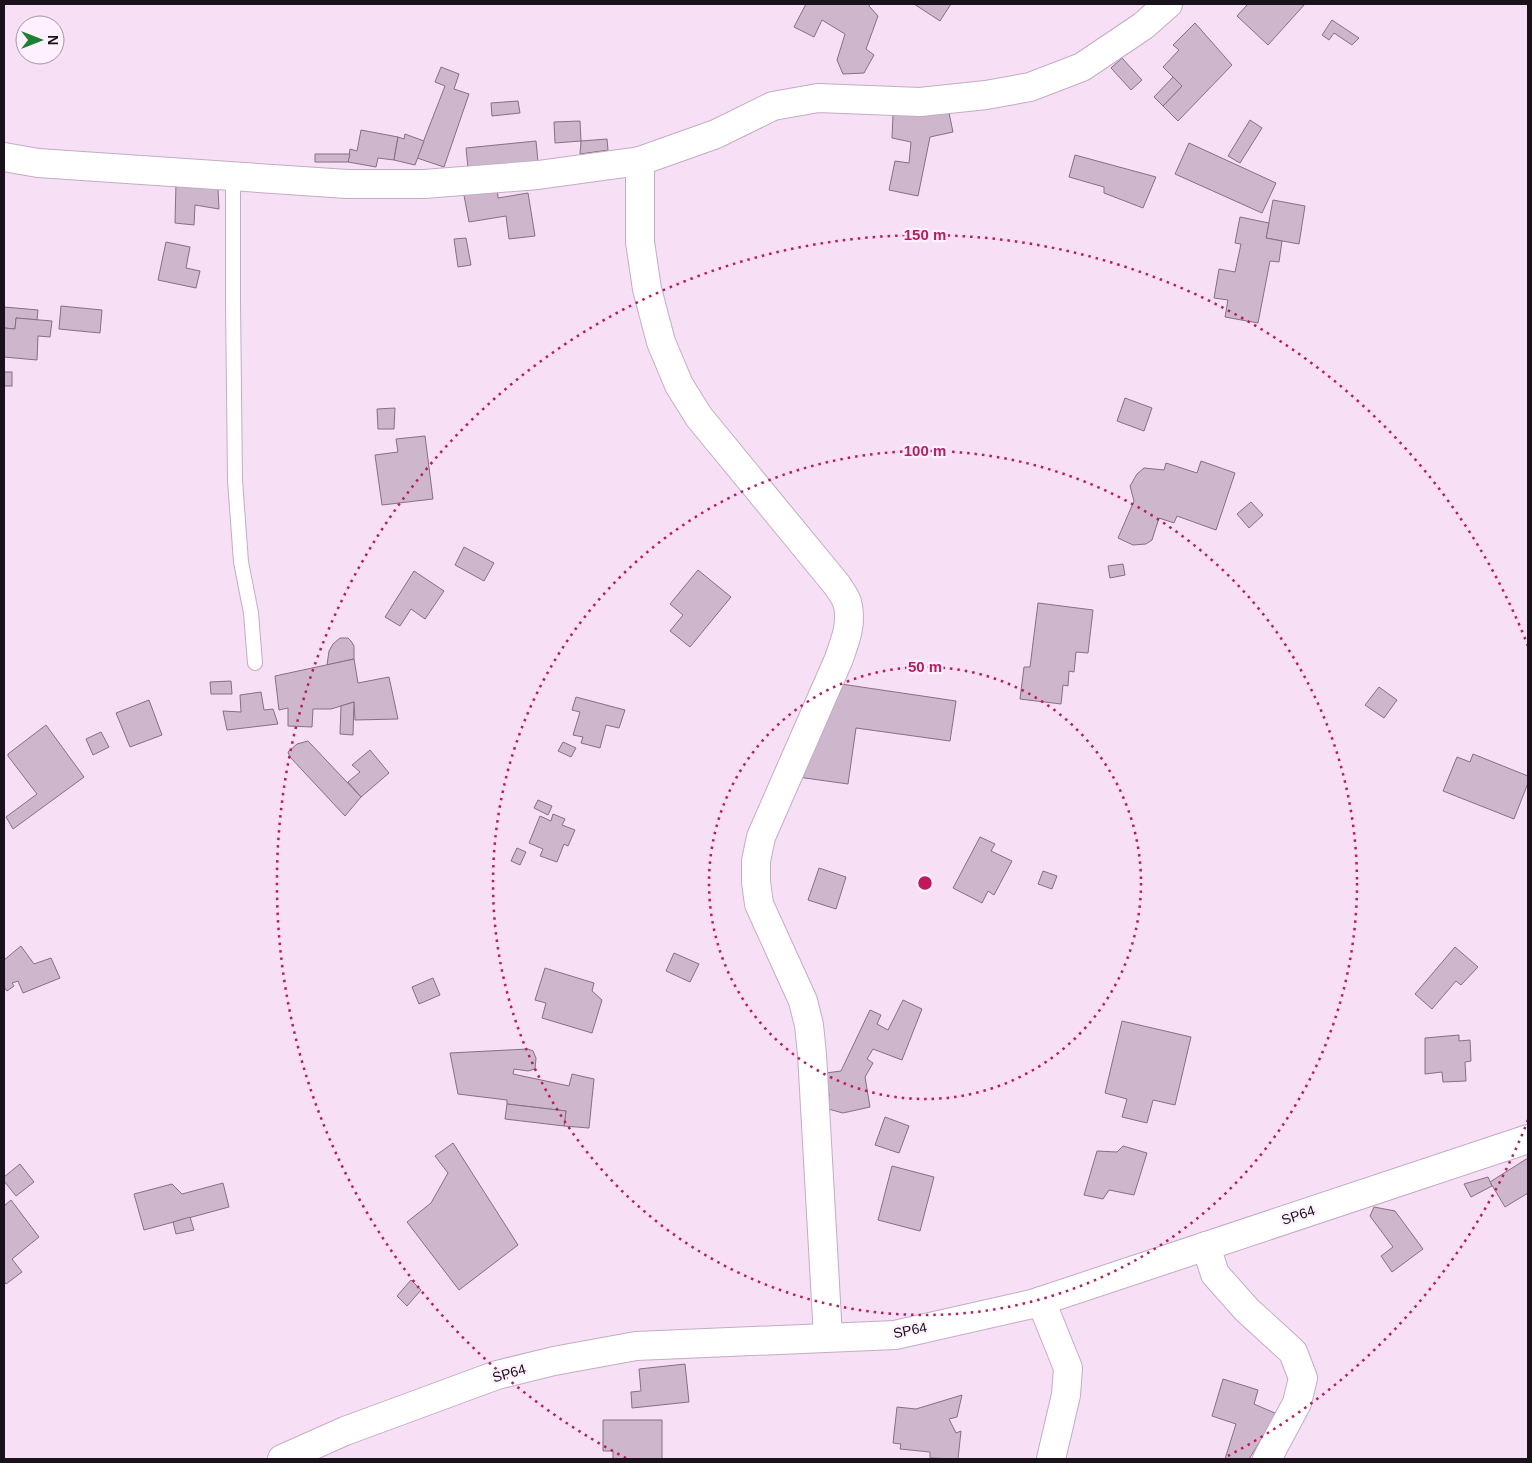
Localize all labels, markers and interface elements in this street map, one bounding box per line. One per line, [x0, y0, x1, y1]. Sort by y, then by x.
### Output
north arrow [15, 15, 65, 65]
text: N [45, 35, 61, 45]
text: 150 m [904, 226, 946, 243]
text: 100 m [904, 442, 946, 459]
text: 50 m [908, 658, 942, 675]
centre of rings [916, 874, 934, 892]
street label: SP64 [1279, 1202, 1317, 1228]
street label: SP64 [892, 1319, 929, 1341]
street label: SP64 [490, 1361, 528, 1385]

